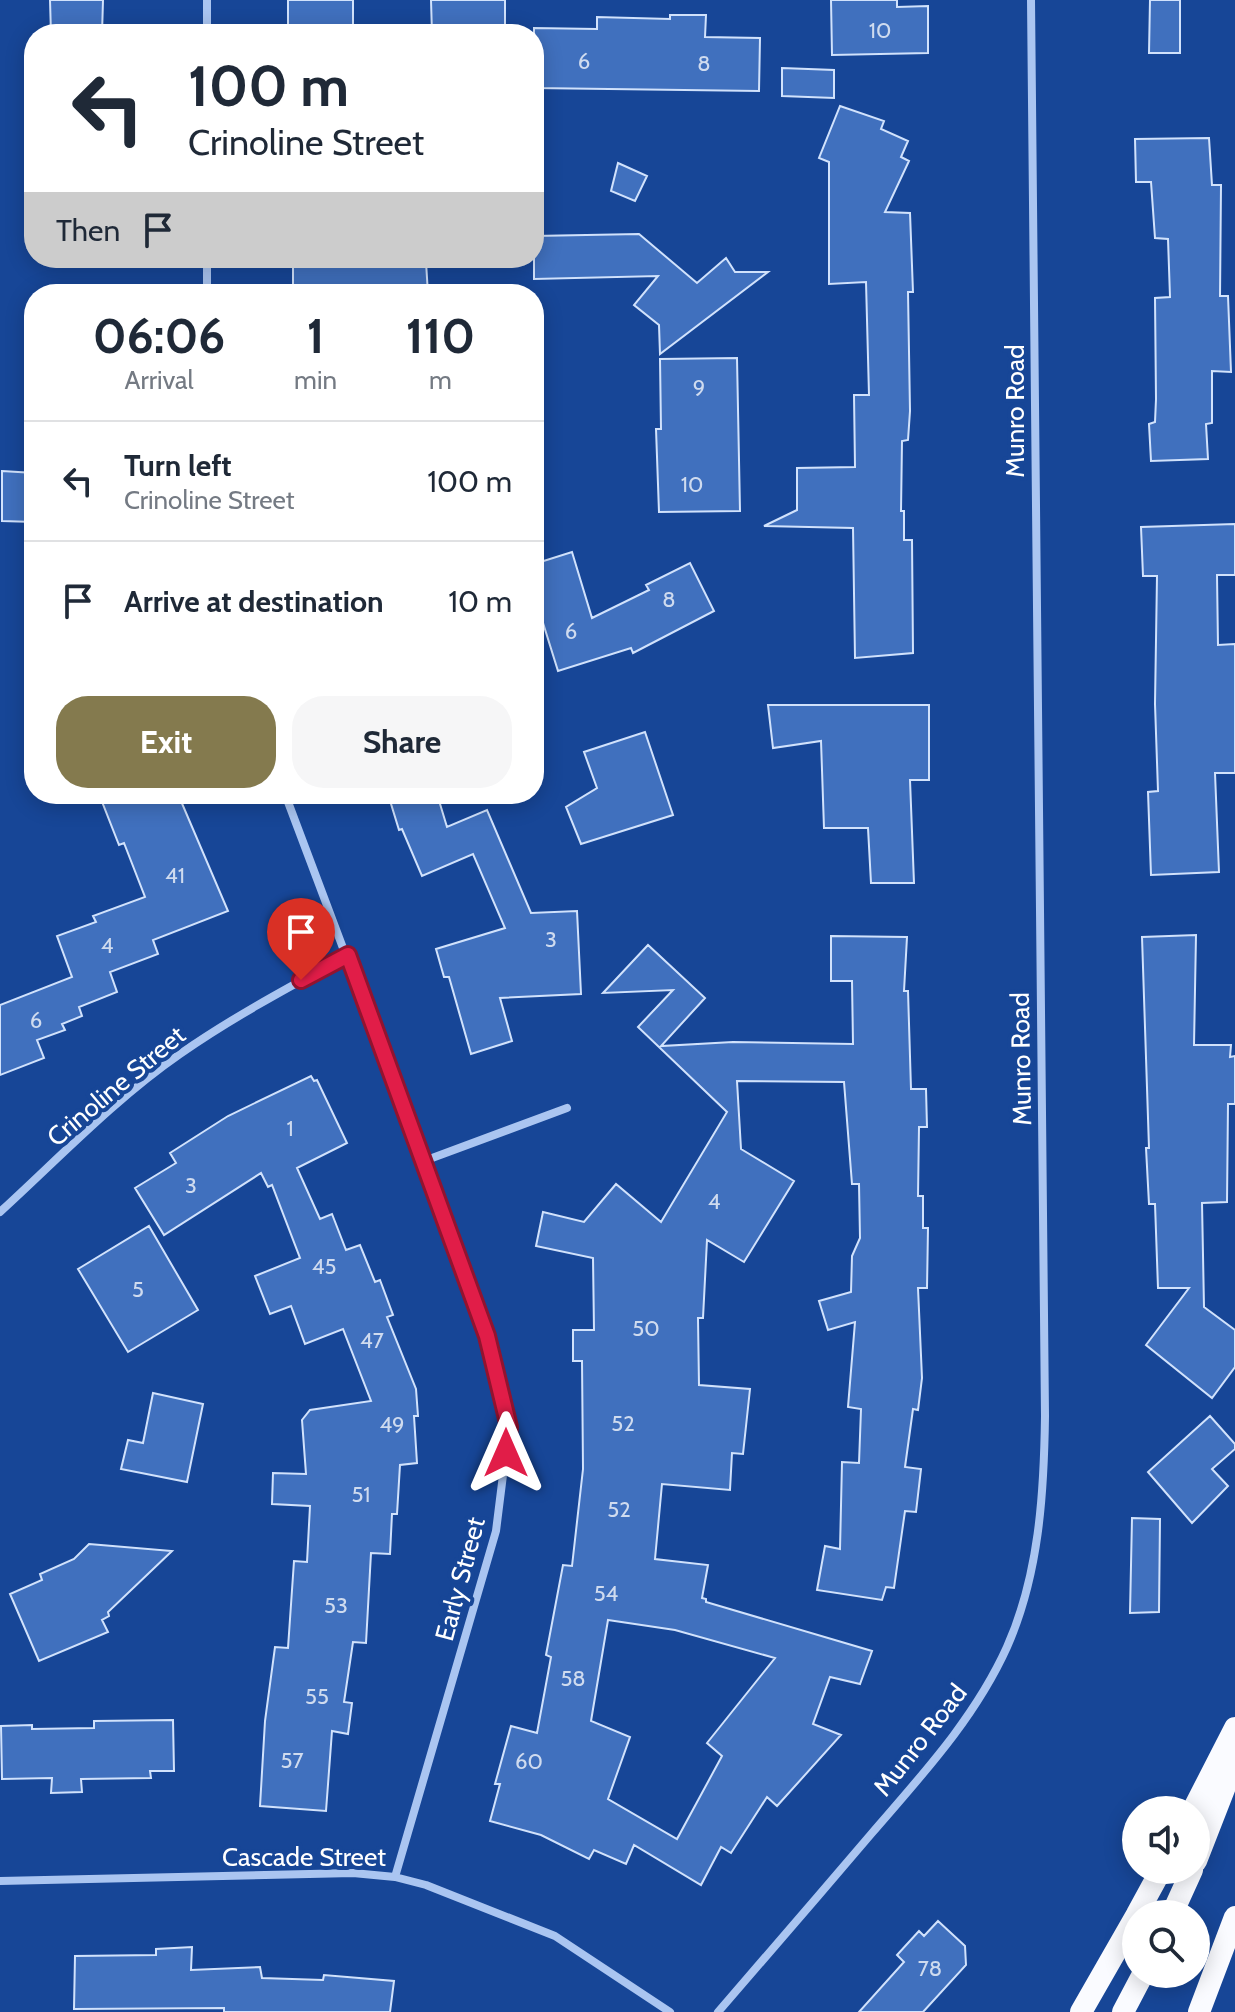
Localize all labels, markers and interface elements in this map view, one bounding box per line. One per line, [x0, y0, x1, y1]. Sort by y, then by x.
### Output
house number: 10 [869, 17, 891, 44]
house number: 6 [578, 48, 590, 75]
house number: 8 [697, 50, 711, 77]
text: 100 m [188, 52, 349, 120]
icon: left [56, 56, 160, 160]
text: Crinoline Street [188, 120, 424, 164]
icon: arrive [136, 208, 180, 252]
text: Then [56, 212, 120, 249]
text: 06:06 [93, 307, 225, 365]
text: 1 [307, 307, 324, 365]
text: 110 [406, 307, 475, 365]
street label: Munro Road [999, 344, 1031, 478]
text: Arrival [124, 364, 194, 396]
text: min [294, 364, 337, 396]
text: m [429, 364, 452, 396]
house number: 9 [693, 374, 705, 401]
text: Turn left [124, 447, 232, 484]
icon: left [56, 459, 100, 503]
text: 100 m [427, 463, 512, 500]
house number: 10 [681, 471, 703, 498]
text: Crinoline Street [124, 484, 295, 516]
icon: arrive [56, 579, 100, 623]
text: Arrive at destination [124, 583, 384, 620]
text: 10 m [448, 583, 512, 620]
house number: 8 [662, 586, 676, 613]
house number: 6 [565, 618, 577, 645]
button: Exit [56, 696, 276, 788]
button: Share [292, 696, 512, 788]
house number: 41 [165, 862, 185, 889]
pin [267, 898, 335, 980]
icon: arrive [279, 910, 323, 954]
house number: 3 [545, 926, 557, 953]
house number: 4 [101, 932, 114, 959]
street label: Munro Road [1004, 992, 1038, 1126]
house number: 6 [30, 1007, 42, 1034]
street label: Crinoline Street [40, 1019, 192, 1153]
house number: 1 [286, 1115, 294, 1142]
house number: 3 [185, 1172, 197, 1199]
house number: 4 [708, 1188, 721, 1215]
house number: 45 [312, 1253, 336, 1280]
house number: 5 [132, 1276, 144, 1303]
house number: 50 [632, 1315, 660, 1342]
house number: 47 [360, 1327, 384, 1354]
house number: 52 [611, 1410, 635, 1437]
house number: 49 [379, 1411, 405, 1438]
position arrow [464, 1411, 548, 1495]
house number: 51 [351, 1481, 371, 1508]
house number: 52 [607, 1496, 631, 1523]
street label: Early Street [428, 1513, 492, 1644]
house number: 54 [594, 1580, 619, 1607]
house number: 53 [324, 1592, 348, 1619]
house number: 58 [560, 1665, 586, 1692]
street label: Munro Road [866, 1678, 974, 1802]
house number: 55 [305, 1683, 329, 1710]
house number: 57 [281, 1747, 303, 1774]
house number: 60 [515, 1748, 543, 1775]
map controls [1122, 1796, 1210, 1988]
button: sound [1122, 1796, 1210, 1884]
street label: Cascade Street [222, 1841, 386, 1873]
button: search [1122, 1900, 1210, 1988]
house number: 78 [918, 1955, 942, 1982]

